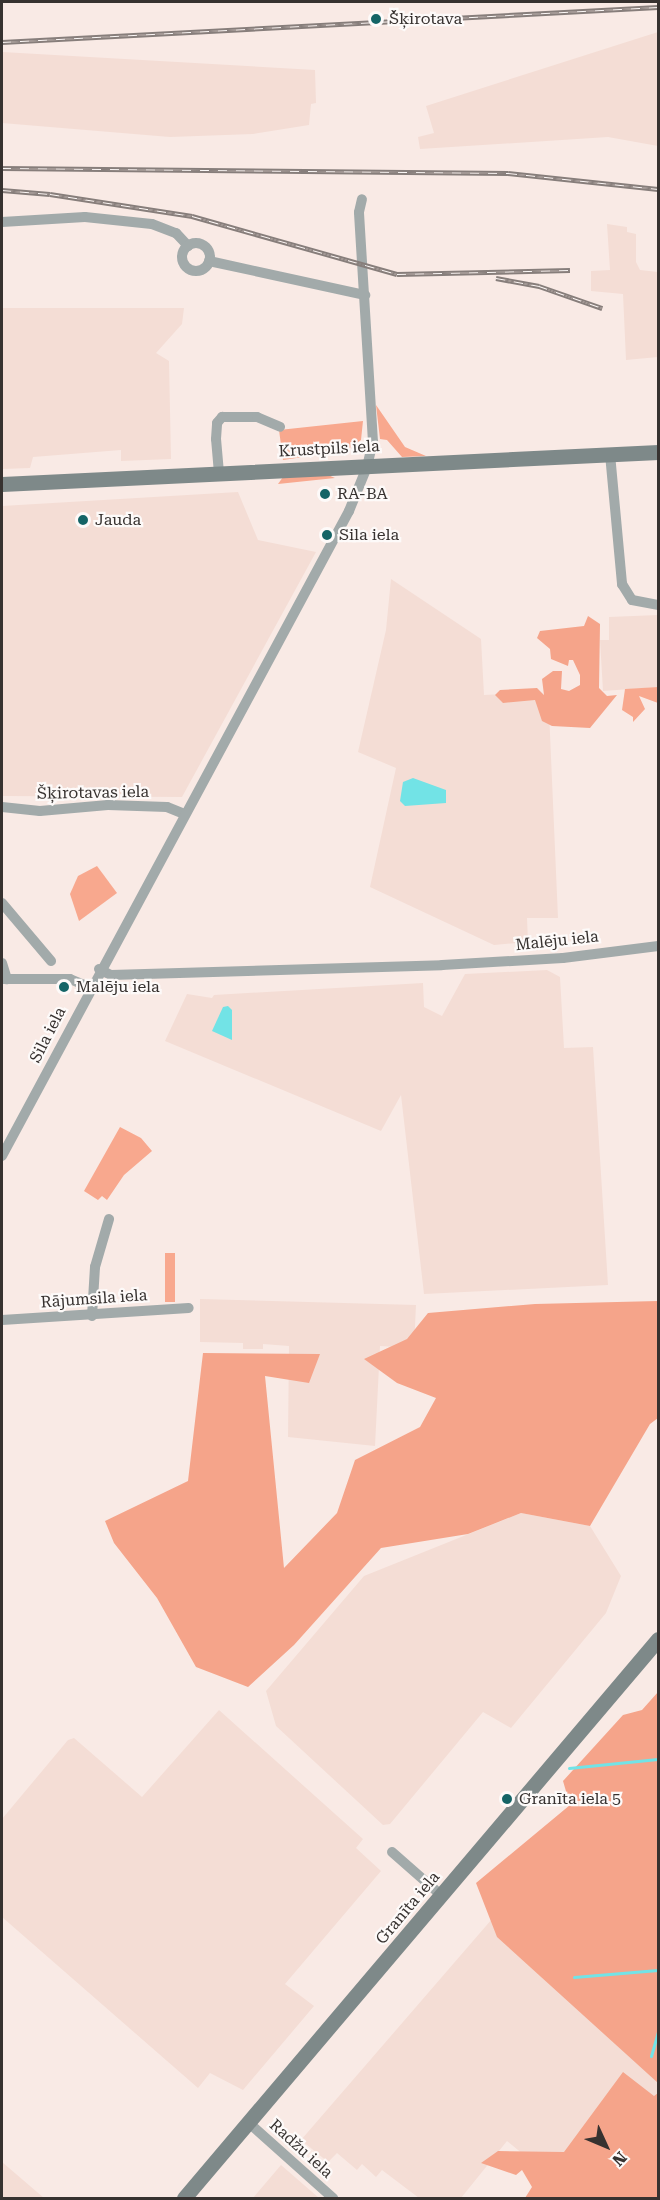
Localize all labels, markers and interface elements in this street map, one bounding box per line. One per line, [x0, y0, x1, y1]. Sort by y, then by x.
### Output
place label: Šķirotava [389, 9, 462, 29]
marker: Šķirotava [367, 10, 385, 28]
street label: Krustpils iela [278, 437, 380, 461]
place label: RA-BA [337, 484, 388, 504]
marker: RA-BA [318, 487, 332, 501]
place label: Jauda [95, 510, 141, 530]
marker: Jauda [76, 513, 90, 527]
place label: Sila iela [339, 525, 399, 545]
marker: Sila iela [320, 528, 334, 542]
street label: Šķirotavas iela [37, 782, 149, 804]
street label: Malēju iela [514, 927, 600, 955]
place label: Malēju iela [76, 977, 160, 997]
marker: Malēju iela [57, 980, 71, 994]
street label: Sila iela [26, 1004, 70, 1066]
street label: Rājumsila iela [40, 1286, 148, 1312]
place label: Granīta iela 5 [519, 1789, 621, 1809]
marker: Granīta iela 5 [500, 1792, 514, 1806]
street label: Granīta iela [372, 1868, 444, 1948]
street label: Radžu iela [265, 2116, 337, 2182]
north arrow [576, 2116, 636, 2176]
text: N [608, 2148, 630, 2170]

